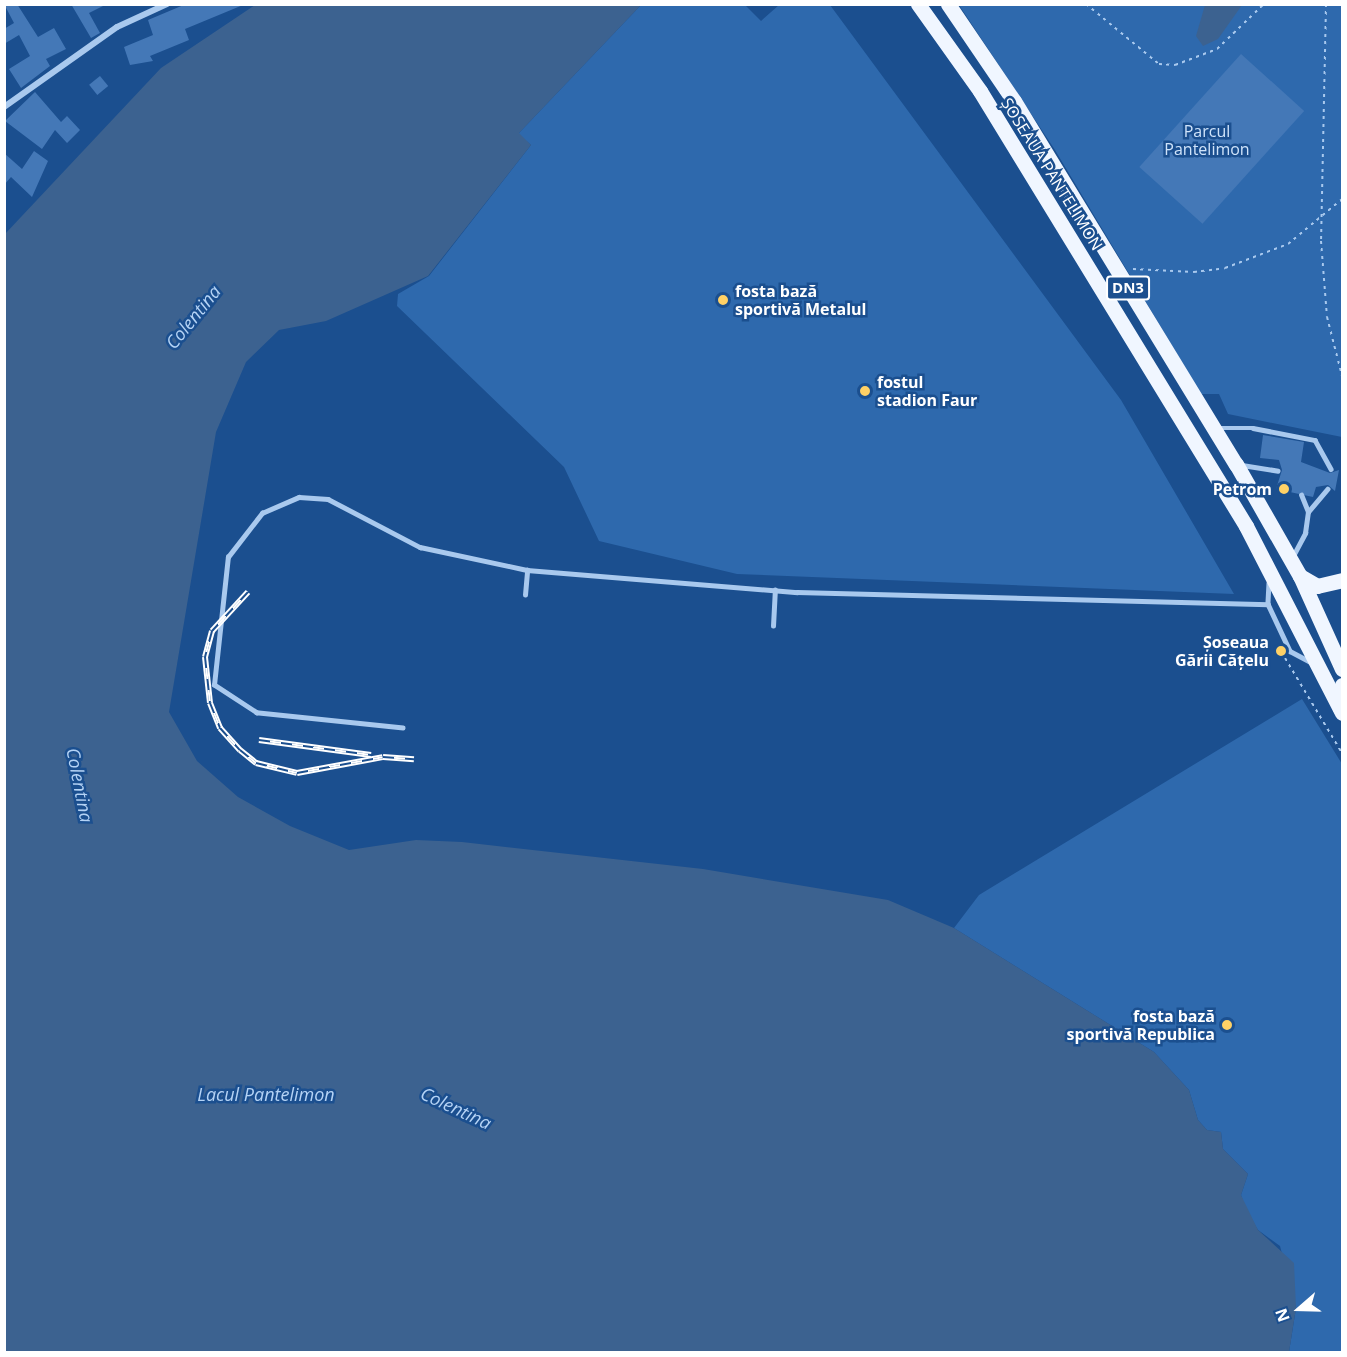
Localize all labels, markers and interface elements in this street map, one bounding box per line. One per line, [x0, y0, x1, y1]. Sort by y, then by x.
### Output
street label: ȘOSEAUA PANTELIMON [997, 94, 1107, 254]
park label: Parcul Pantelimon [1164, 121, 1250, 159]
road number: DN3 [1106, 276, 1150, 300]
water label: Colentina [161, 281, 225, 353]
place label: fosta bază sportivă Metalul [735, 281, 866, 319]
marker: fosta bază sportivă Metalul [716, 293, 730, 307]
place label: fostul stadion Faur [877, 372, 977, 410]
marker: fostul stadion Faur [858, 384, 872, 398]
place label: Petrom [1213, 479, 1272, 499]
marker: Petrom [1277, 482, 1291, 496]
place label: Șoseaua Gării Cățelu [1175, 632, 1269, 670]
marker: Șoseaua Gării Cățelu [1274, 644, 1288, 658]
water label: Colentina [62, 746, 98, 824]
place label: fosta bază sportivă Republica [1067, 1006, 1215, 1044]
marker: fosta bază sportivă Republica [1220, 1018, 1234, 1032]
water label: Colentina [417, 1082, 495, 1134]
water label: Lacul Pantelimon [197, 1083, 335, 1105]
north arrow [1269, 1279, 1329, 1339]
text: N [1270, 1305, 1295, 1325]

